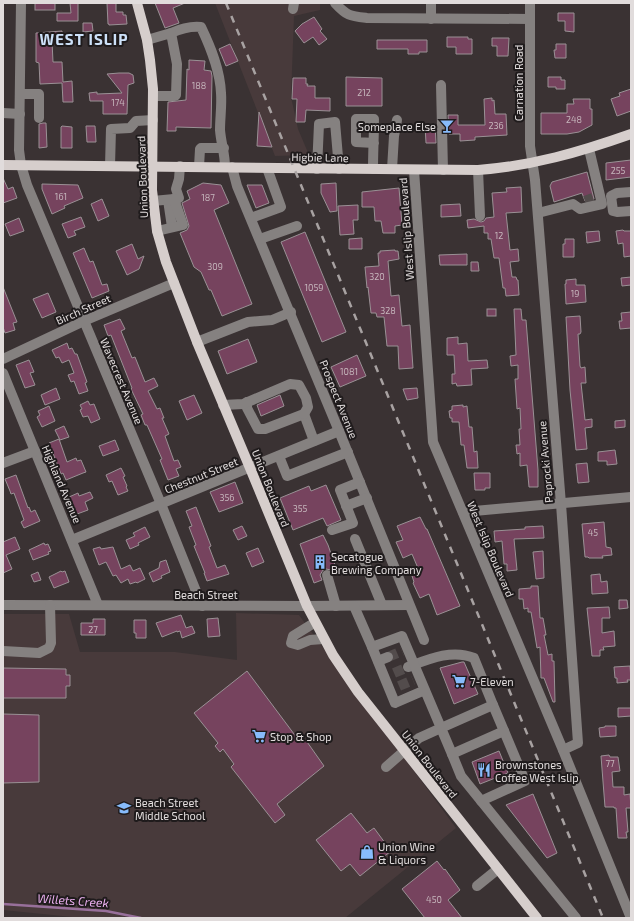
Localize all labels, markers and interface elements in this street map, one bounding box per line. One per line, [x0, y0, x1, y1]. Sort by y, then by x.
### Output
district label: WEST ISLIP [40, 30, 128, 48]
street label: Carnation Road [512, 45, 525, 121]
house number: 188 [192, 80, 206, 91]
house number: 212 [357, 87, 371, 98]
house number: 174 [111, 97, 125, 108]
house number: 248 [566, 114, 582, 125]
bar icon: Someplace Else [439, 118, 455, 134]
place label: Someplace Else [358, 120, 436, 133]
house number: 236 [488, 120, 504, 131]
street label: Union Boulevard [134, 136, 150, 218]
street label: Higbie Lane [291, 150, 349, 164]
house number: 255 [611, 165, 626, 176]
street label: West Islip Boulevard [396, 177, 416, 281]
house number: 161 [55, 191, 67, 202]
house number: 187 [201, 192, 215, 203]
house number: 12 [495, 230, 503, 241]
house number: 309 [207, 261, 223, 272]
house number: 320 [369, 271, 385, 282]
house number: 1059 [305, 282, 323, 293]
house number: 19 [571, 288, 579, 299]
street label: Birch Street [54, 291, 112, 327]
house number: 328 [380, 305, 396, 316]
street label: Wavecrest Avenue [98, 336, 146, 426]
street label: Prospect Avenue [317, 358, 361, 440]
house number: 1081 [340, 366, 358, 377]
street label: Paprocki Avenue [535, 420, 555, 503]
street label: Highland Avenue [40, 443, 84, 525]
street label: Union Boulevard [250, 447, 292, 529]
street label: Chestnut Street [162, 454, 240, 496]
house number: 356 [220, 492, 234, 503]
street label: West Islip Boulevard [465, 499, 517, 599]
house number: 355 [293, 503, 307, 514]
house number: 45 [588, 527, 598, 538]
place label: Secatogue Brewing Company [331, 550, 422, 576]
building icon: Secatogue Brewing Company [312, 554, 328, 570]
street label: Beach Street [174, 588, 238, 601]
house number: 27 [88, 624, 98, 635]
supermarket icon: 7-Eleven [451, 673, 467, 689]
place label: 7-Eleven [470, 675, 514, 688]
supermarket icon: Stop & Shop [251, 728, 267, 744]
street label: Union Boulevard [400, 728, 460, 800]
place label: Stop & Shop [270, 730, 332, 743]
place label: Brownstones Coffee West Islip [495, 758, 579, 784]
house number: 77 [605, 758, 615, 769]
restaurant icon: Brownstones Coffee West Islip [476, 762, 492, 778]
place label: Beach Street Middle School [135, 796, 206, 822]
school or university icon: Beach Street Middle School [116, 800, 132, 816]
place label: Union Wine & Liquors [378, 840, 435, 866]
shop icon: Union Wine & Liquors [359, 844, 375, 860]
water label: Willets Creek [37, 891, 109, 909]
house number: 450 [426, 894, 442, 905]

